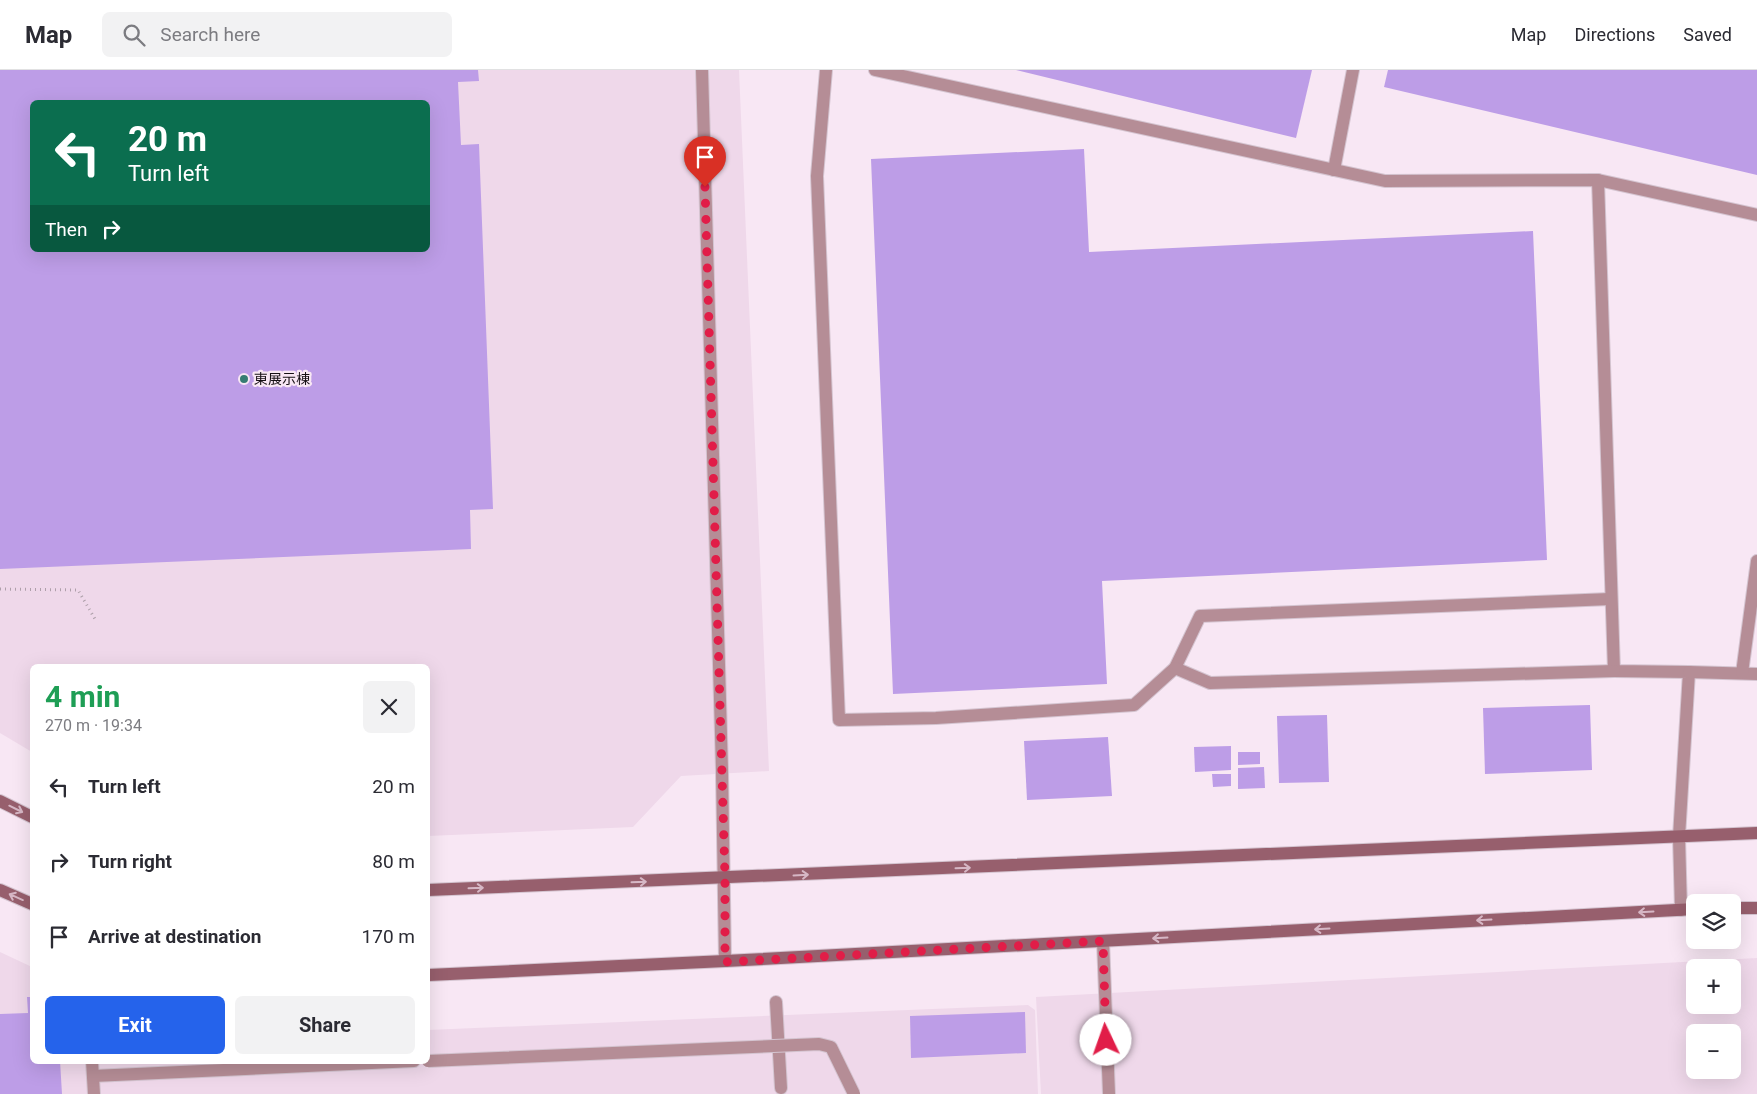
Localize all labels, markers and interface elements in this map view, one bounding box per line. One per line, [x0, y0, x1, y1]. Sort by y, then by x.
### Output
search box [102, 12, 452, 57]
text: Map [25, 21, 72, 49]
icon: search [120, 21, 148, 49]
text: Search here [160, 23, 260, 46]
text: Map [1511, 24, 1546, 45]
text: Directions [1574, 24, 1655, 45]
text: Saved [1683, 24, 1732, 45]
text: 20 m [128, 119, 207, 160]
icon: left [45, 120, 110, 185]
pin [684, 136, 726, 187]
icon: arrive [691, 143, 719, 171]
text: Turn left [128, 161, 209, 186]
icon: right [97, 215, 125, 243]
text: Then [45, 218, 87, 241]
place label: 東展示棟 [254, 371, 310, 387]
marker: 東展示棟 [238, 373, 250, 385]
text: 4 min [45, 679, 120, 714]
button: close [363, 681, 415, 733]
text: 270 m · 19:34 [45, 716, 142, 735]
icon: left [45, 773, 73, 801]
text: Turn left [88, 775, 161, 798]
text: 20 m [372, 775, 415, 798]
one-way arrow [8, 805, 23, 814]
icon: right [45, 848, 73, 876]
text: Turn right [88, 850, 172, 873]
text: 80 m [372, 850, 415, 873]
one-way arrow [955, 863, 971, 872]
one-way arrow [793, 870, 809, 879]
one-way arrow [630, 877, 646, 886]
one-way arrow [468, 884, 484, 893]
one-way arrow [9, 892, 24, 901]
map controls [1686, 894, 1741, 1079]
button: layers [1686, 894, 1741, 949]
one-way arrow [1639, 907, 1655, 916]
one-way arrow [1476, 916, 1492, 925]
icon: arrive [45, 923, 73, 951]
text: Arrive at destination [88, 925, 261, 948]
text: 170 m [362, 925, 415, 948]
one-way arrow [1314, 925, 1330, 934]
one-way arrow [1152, 933, 1168, 942]
button: + [1686, 959, 1741, 1014]
button: Exit [45, 996, 225, 1054]
button: Share [235, 996, 415, 1054]
position arrow [1079, 1013, 1131, 1065]
button: − [1686, 1024, 1741, 1079]

